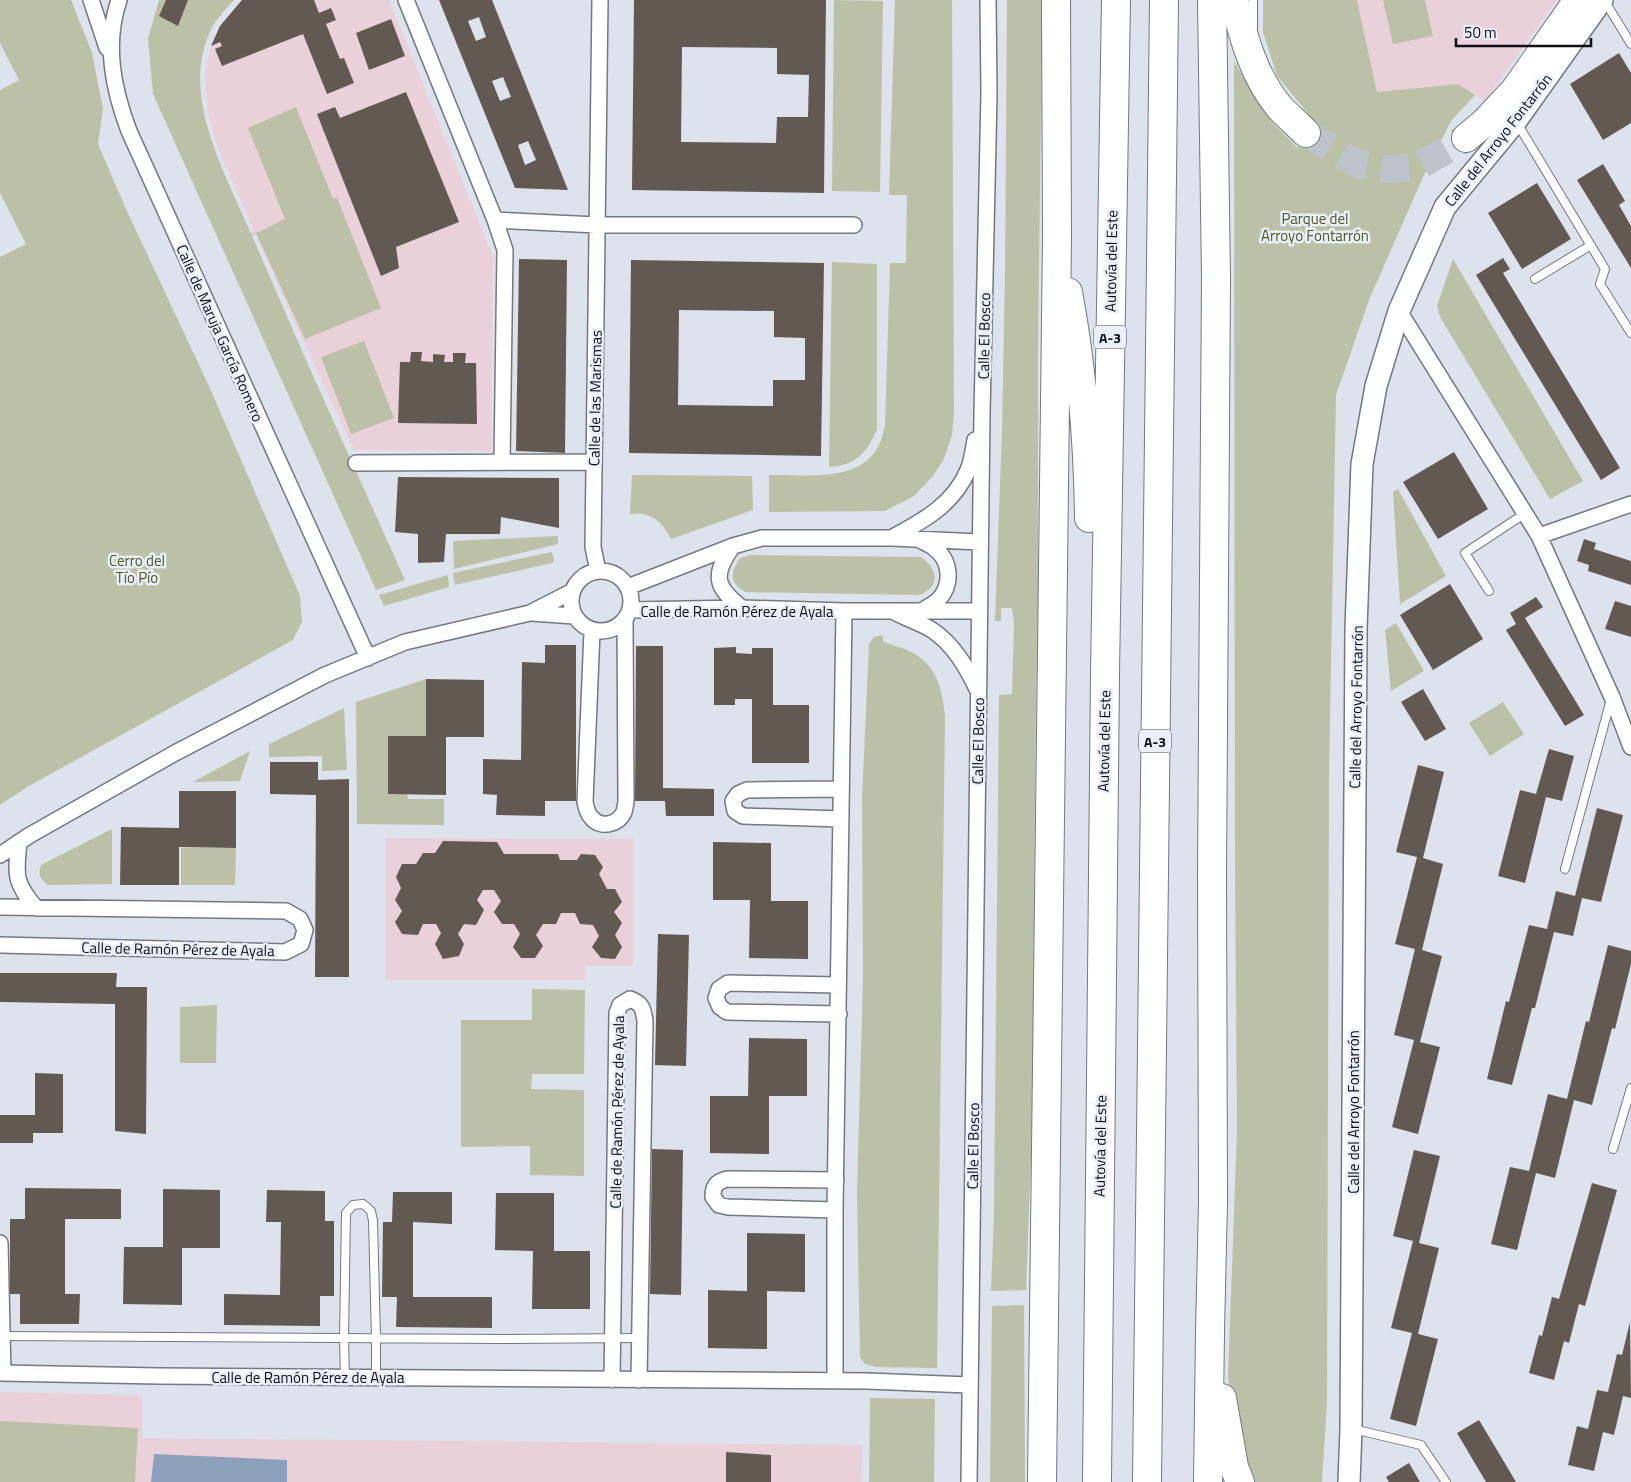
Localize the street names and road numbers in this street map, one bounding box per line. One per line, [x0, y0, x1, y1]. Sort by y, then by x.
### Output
street label: Calle del Arroyo Fontarrón [1439, 68, 1557, 212]
street label: Autovía del Este [1099, 210, 1123, 312]
street label: Calle de Maruja García Romero [170, 241, 270, 426]
street label: Calle El Bosco [972, 292, 996, 380]
road number: A-3 [1094, 326, 1126, 348]
street label: Calle de las Marismas [582, 330, 608, 466]
street label: Calle de Ramón Pérez de Ayala [640, 600, 834, 623]
street label: Calle del Arroyo Fontarrón [1343, 625, 1369, 789]
street label: Autovía del Este [1092, 690, 1116, 792]
street label: Calle El Bosco [966, 697, 990, 785]
road number: A-3 [1139, 729, 1171, 752]
street label: Calle de Ramón Pérez de Ayala [81, 936, 275, 962]
street label: Calle de Ramón Pérez de Ayala [604, 1015, 630, 1209]
street label: Calle del Arroyo Fontarrón [1342, 1030, 1365, 1194]
street label: Autovía del Este [1088, 1095, 1112, 1197]
street label: Calle El Bosco [961, 1102, 985, 1190]
street label: Calle de Ramón Pérez de Ayala [211, 1366, 405, 1389]

